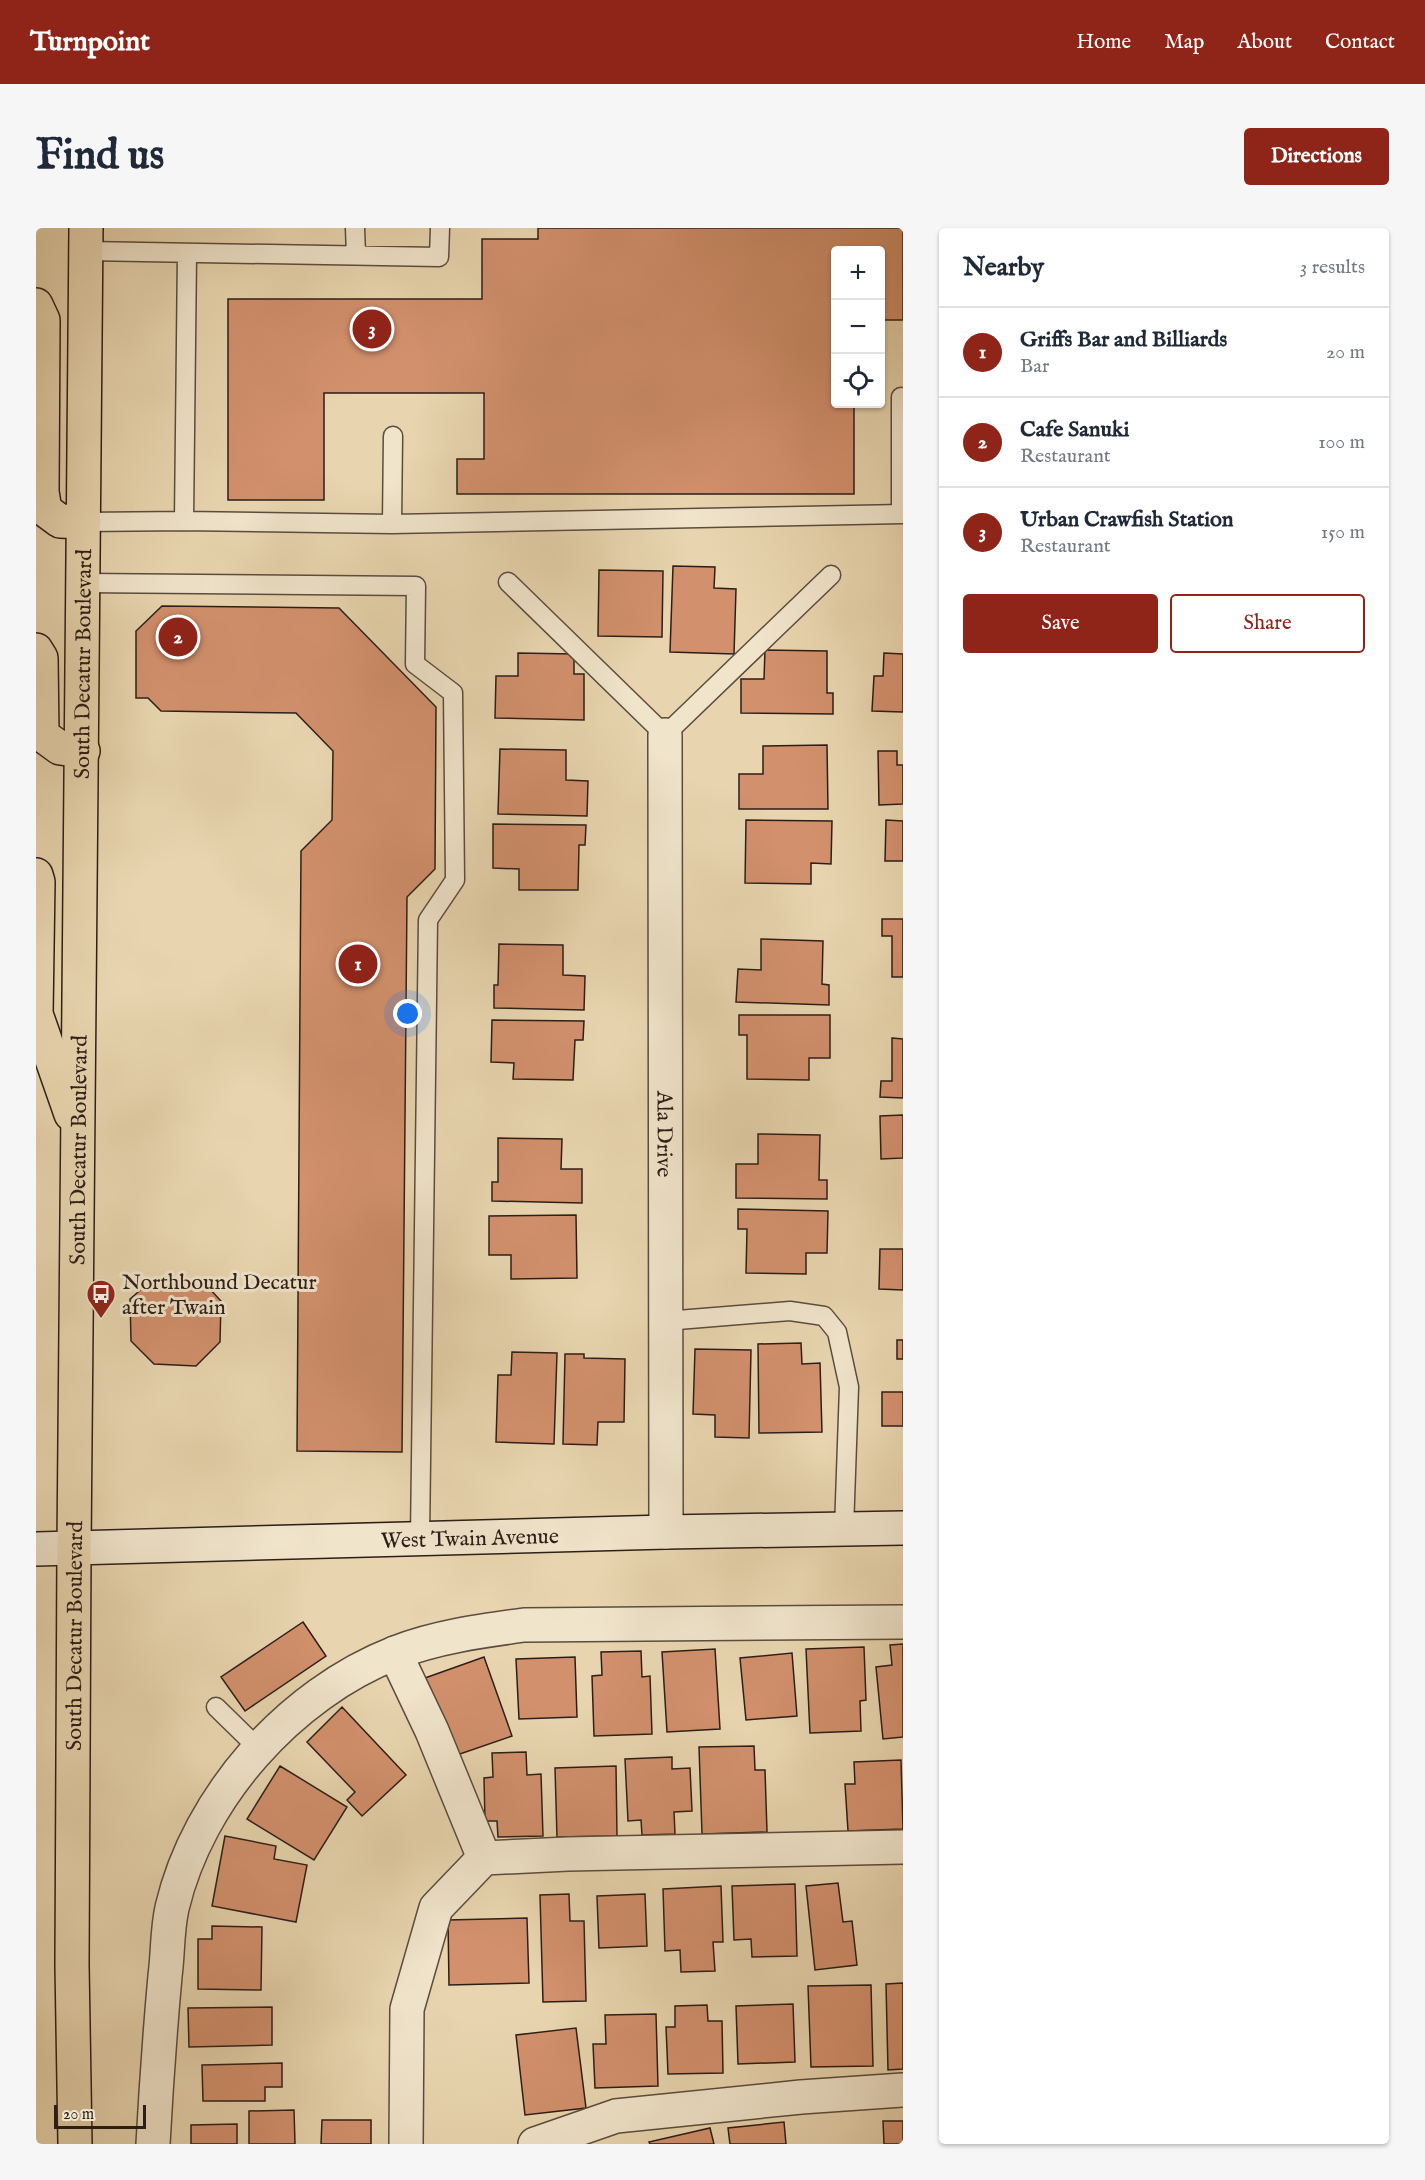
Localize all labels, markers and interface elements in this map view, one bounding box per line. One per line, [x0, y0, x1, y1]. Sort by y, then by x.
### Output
text: Turnpoint [30, 25, 150, 60]
text: Home [1076, 29, 1131, 56]
text: Map [1164, 29, 1204, 56]
text: About [1237, 29, 1292, 56]
text: Contact [1325, 29, 1395, 56]
button: Directions [1244, 128, 1389, 185]
text: Find us [36, 130, 164, 183]
map controls [831, 246, 885, 408]
button: + [831, 246, 885, 300]
text: Nearby [963, 251, 1044, 284]
text: 3 results [1300, 255, 1365, 280]
button: − [831, 300, 885, 354]
pin: 3 [352, 306, 392, 352]
text: Griffs Bar and Billiards [1020, 326, 1227, 354]
text: 1 [979, 340, 986, 365]
text: 20 m [1326, 340, 1365, 365]
button: locate [831, 354, 885, 408]
text: Bar [1020, 354, 1049, 379]
text: Cafe Sanuki [1020, 416, 1129, 444]
text: 2 [978, 430, 987, 455]
text: 100 m [1318, 430, 1365, 455]
text: Restaurant [1020, 444, 1111, 469]
text: Urban Crawfish Station [1020, 506, 1234, 534]
text: 3 [979, 520, 986, 545]
text: 150 m [1321, 520, 1365, 545]
text: Restaurant [1020, 534, 1111, 559]
street label: South Decatur Boulevard [69, 549, 99, 779]
button: Save [963, 594, 1158, 653]
button: Share [1170, 594, 1365, 653]
pin: 2 [158, 614, 198, 660]
pin: 1 [338, 942, 378, 986]
your location [393, 999, 422, 1028]
street label: South Decatur Boulevard [65, 1035, 95, 1265]
street label: Ala Drive [649, 1090, 678, 1177]
place label: Northbound Decatur after Twain [122, 1269, 317, 1322]
bus stop icon: Northbound Decatur after Twain [85, 1278, 117, 1320]
street label: South Decatur Boulevard [61, 1521, 90, 1751]
street label: West Twain Avenue [381, 1523, 559, 1556]
scale bar [54, 2102, 146, 2130]
text: 20 m [63, 2105, 94, 2125]

